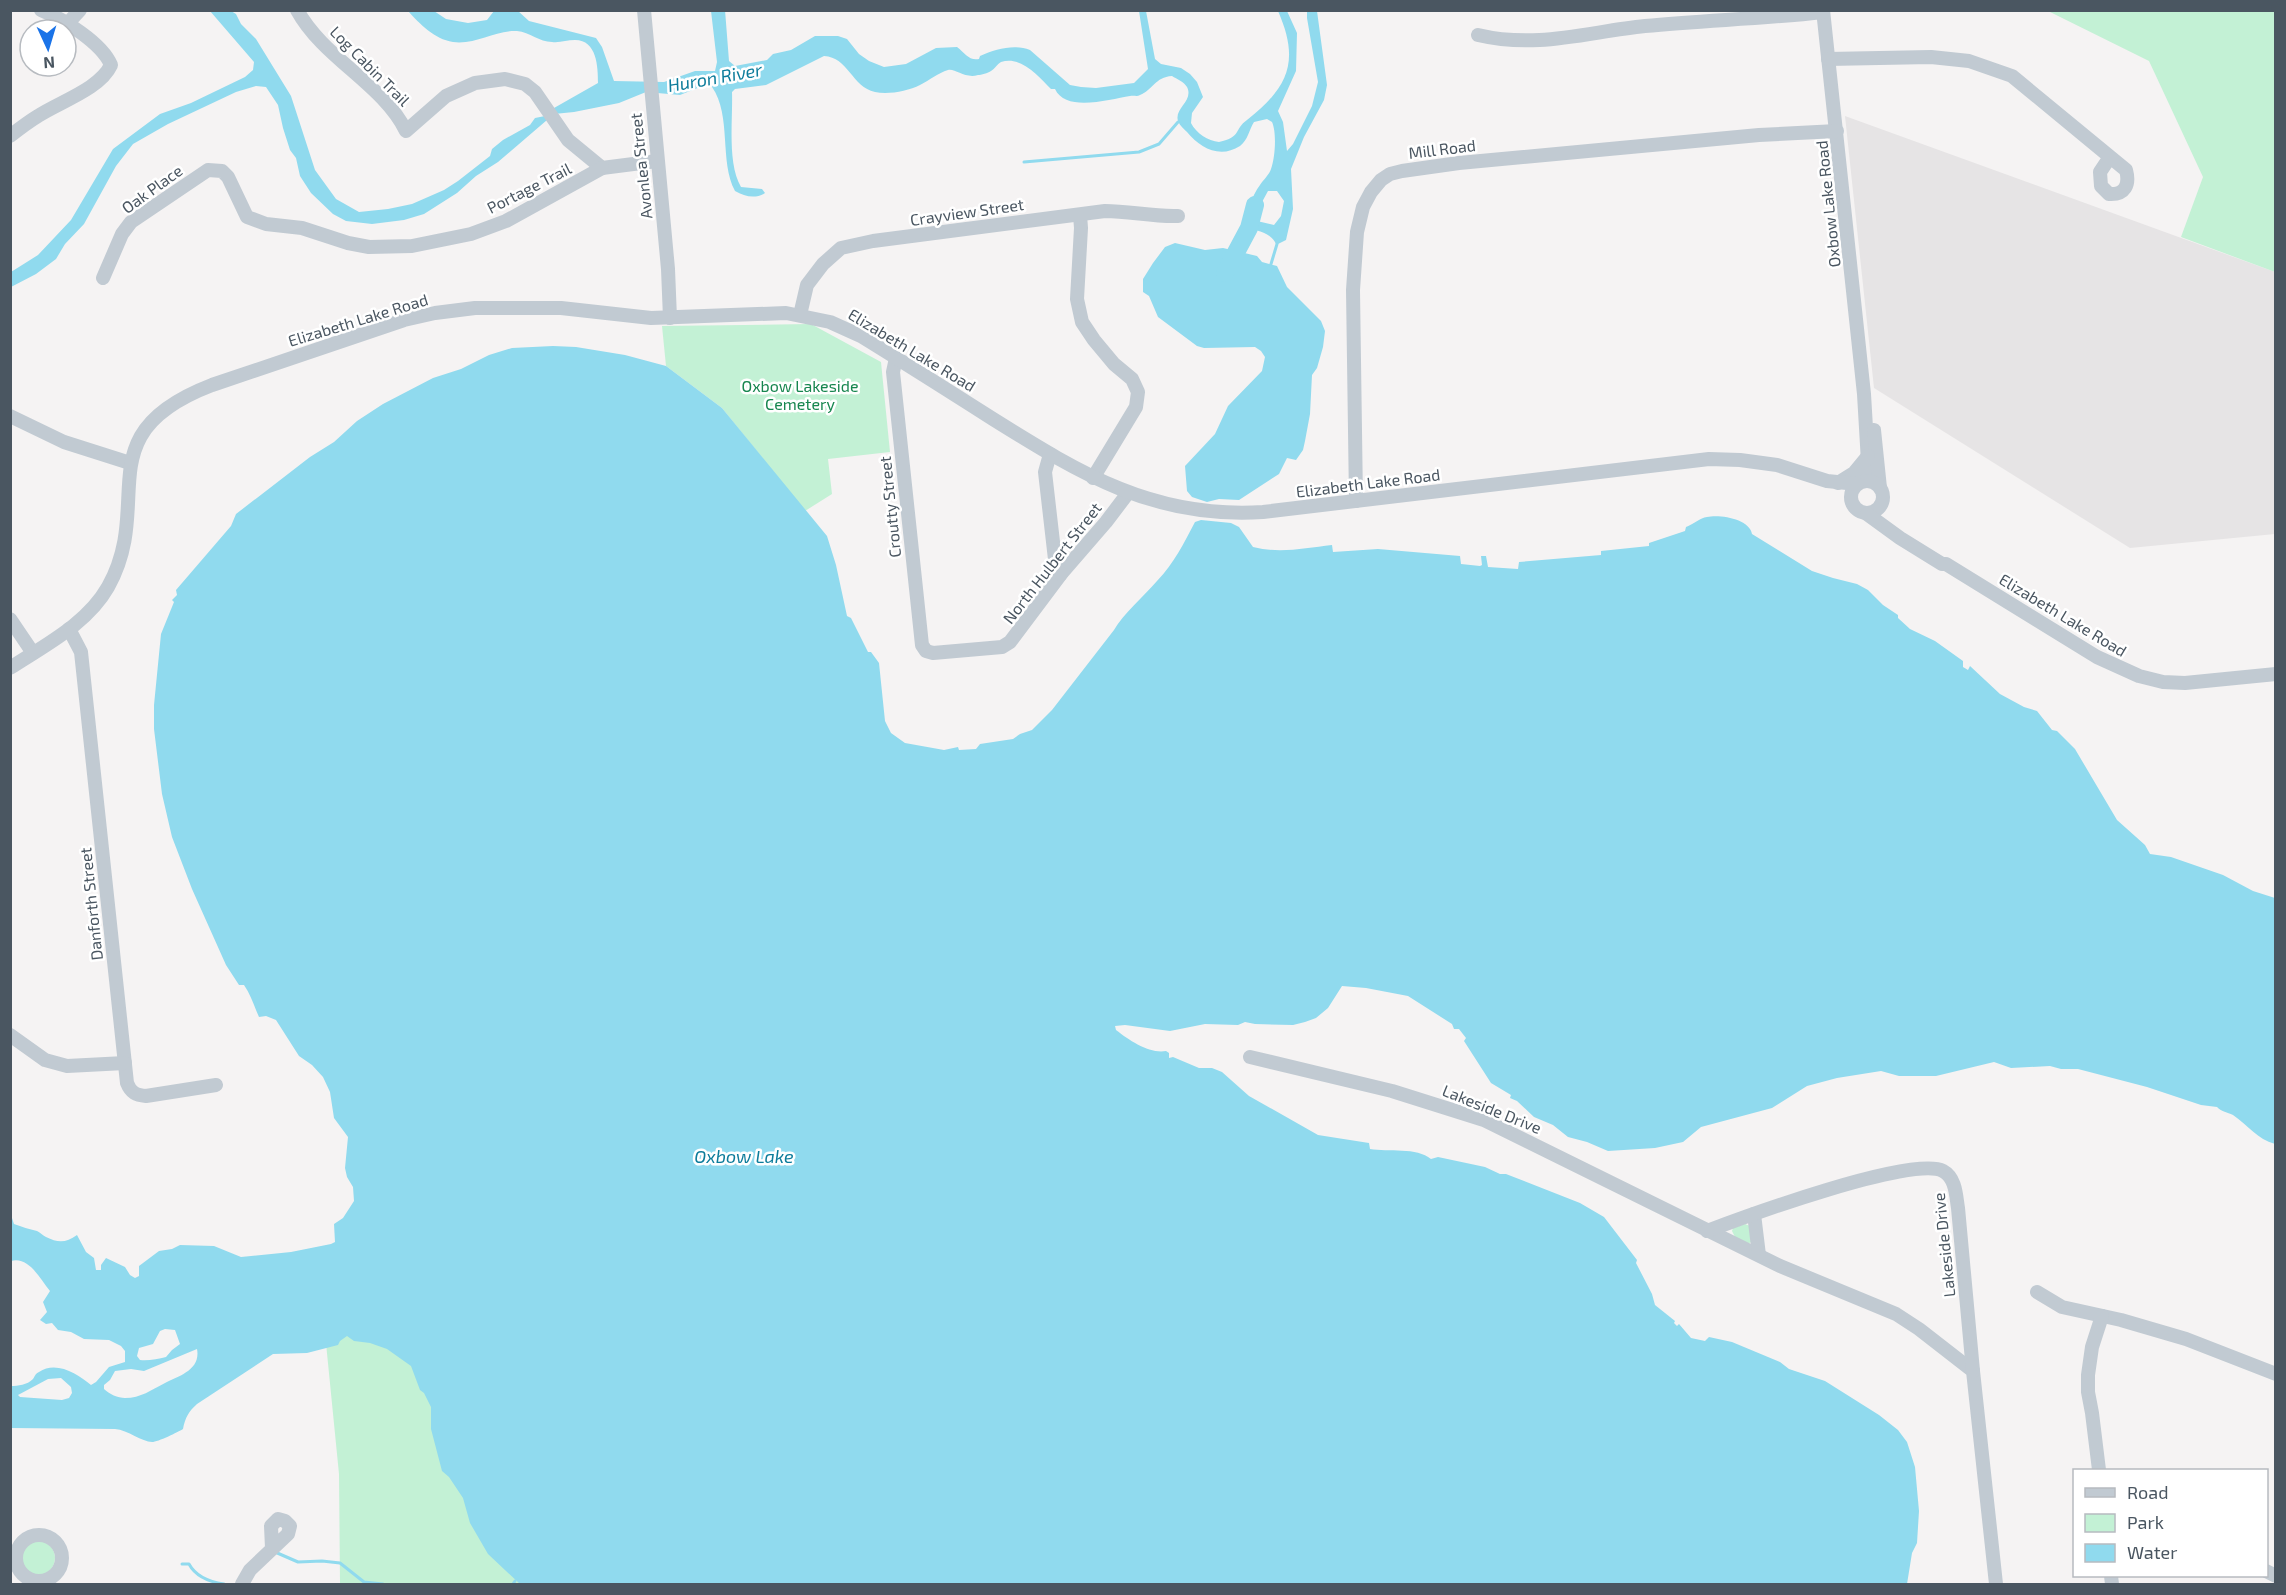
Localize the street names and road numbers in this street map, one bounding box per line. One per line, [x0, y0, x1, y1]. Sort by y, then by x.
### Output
street label: Log Cabin Trail [327, 22, 414, 110]
street label: Avonlea Street [625, 112, 656, 220]
street label: Mill Road [1407, 135, 1477, 162]
street label: Oxbow Lake Road [1811, 140, 1844, 269]
street label: Portage Trail [483, 158, 574, 217]
street label: Oak Place [118, 160, 186, 217]
street label: Crayview Street [909, 194, 1025, 229]
street label: Elizabeth Lake Road [286, 289, 430, 350]
street label: Elizabeth Lake Road [845, 304, 979, 395]
street label: Croutty Street [875, 455, 904, 559]
street label: Elizabeth Lake Road [1295, 464, 1441, 501]
street label: North Hulbert Street [998, 498, 1105, 627]
street label: Elizabeth Lake Road [1996, 569, 2130, 660]
street label: Danforth Street [75, 847, 106, 962]
street label: Lakeside Drive [1440, 1080, 1544, 1137]
street label: Lakeside Drive [1929, 1192, 1958, 1298]

